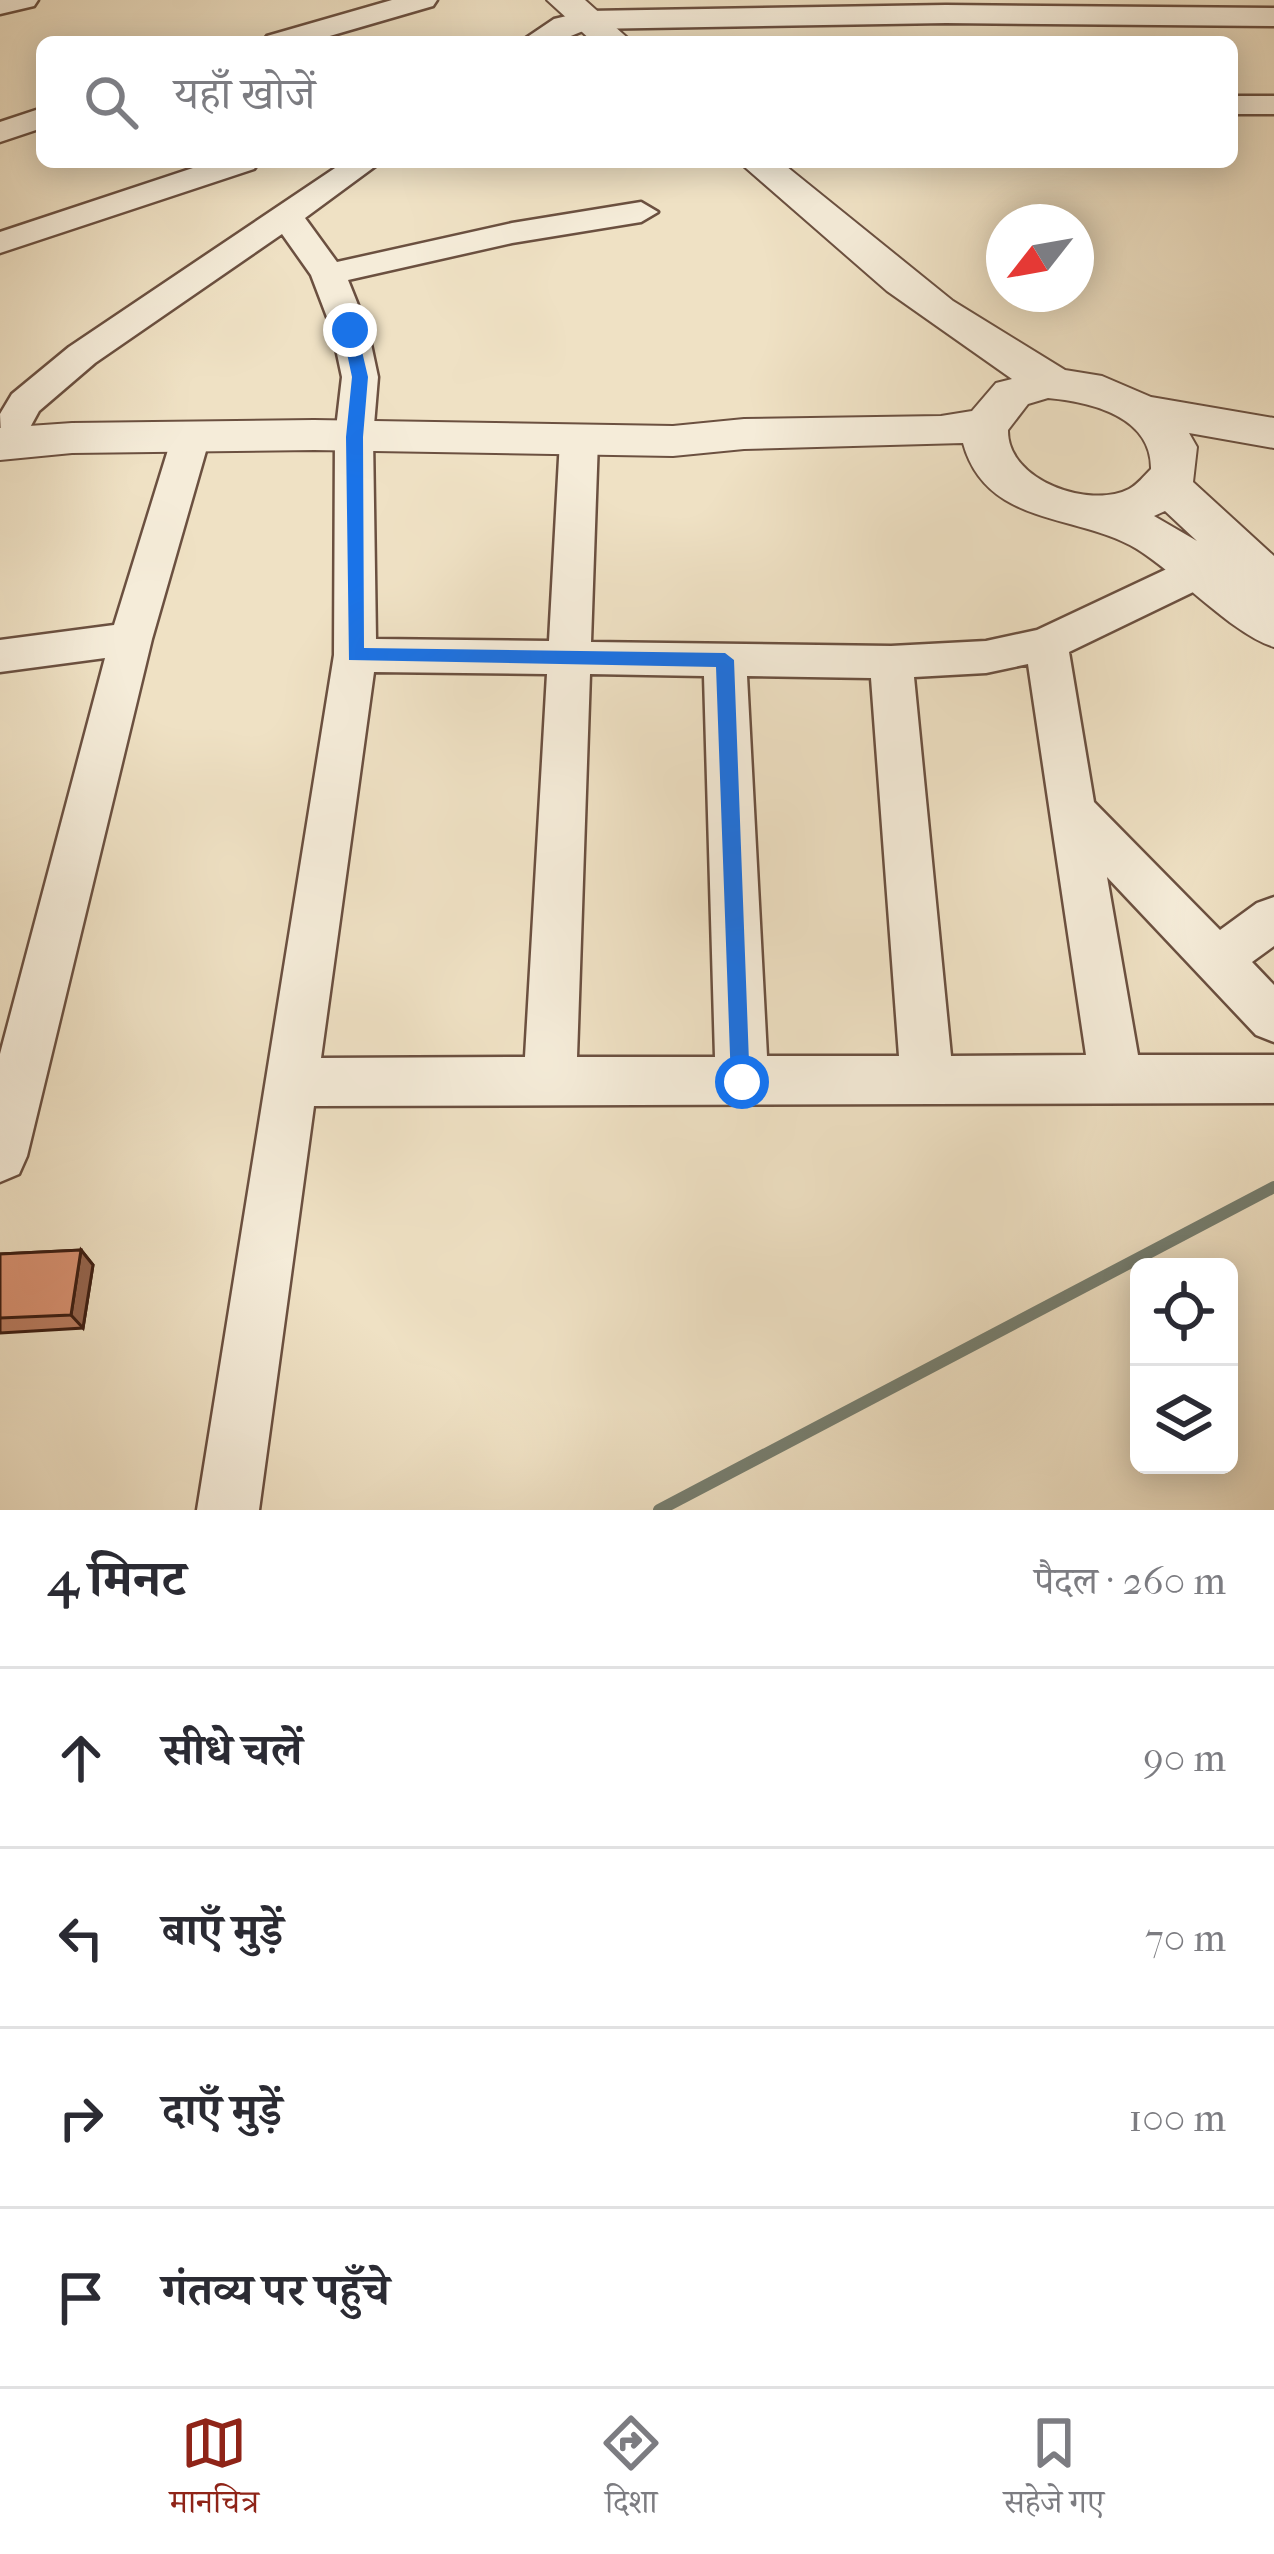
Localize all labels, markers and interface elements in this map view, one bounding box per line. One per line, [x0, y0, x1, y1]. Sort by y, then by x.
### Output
search box [36, 36, 1238, 168]
text: यहाँ खोजें [174, 68, 315, 121]
icon: search [78, 69, 144, 135]
north arrow [986, 204, 1094, 312]
route end [323, 303, 377, 357]
route start [715, 1055, 769, 1109]
map controls [1130, 1258, 1238, 1474]
button: locate [1130, 1258, 1238, 1366]
button: layers [1130, 1366, 1238, 1474]
text: 4 मिनट [48, 1549, 186, 1609]
text: पैदल · 260 m [1034, 1558, 1226, 1604]
text: सीधे चलें [162, 1724, 302, 1777]
icon: ahead [48, 1725, 114, 1791]
text: 90 m [1143, 1735, 1226, 1781]
text: बाएँ मुड़ें [162, 1904, 283, 1957]
icon: left [48, 1905, 114, 1971]
text: 70 m [1145, 1915, 1226, 1961]
text: दाएँ मुड़ें [162, 2084, 282, 2137]
icon: right [48, 2085, 114, 2151]
text: 100 m [1128, 2095, 1226, 2141]
text: गंतव्य पर पहुँचे [162, 2264, 389, 2317]
icon: arrive [48, 2265, 114, 2331]
tab: मानचित्र [170, 2410, 259, 2534]
tab: दिशा [598, 2410, 664, 2534]
tab: सहेजे गए [1003, 2410, 1104, 2534]

